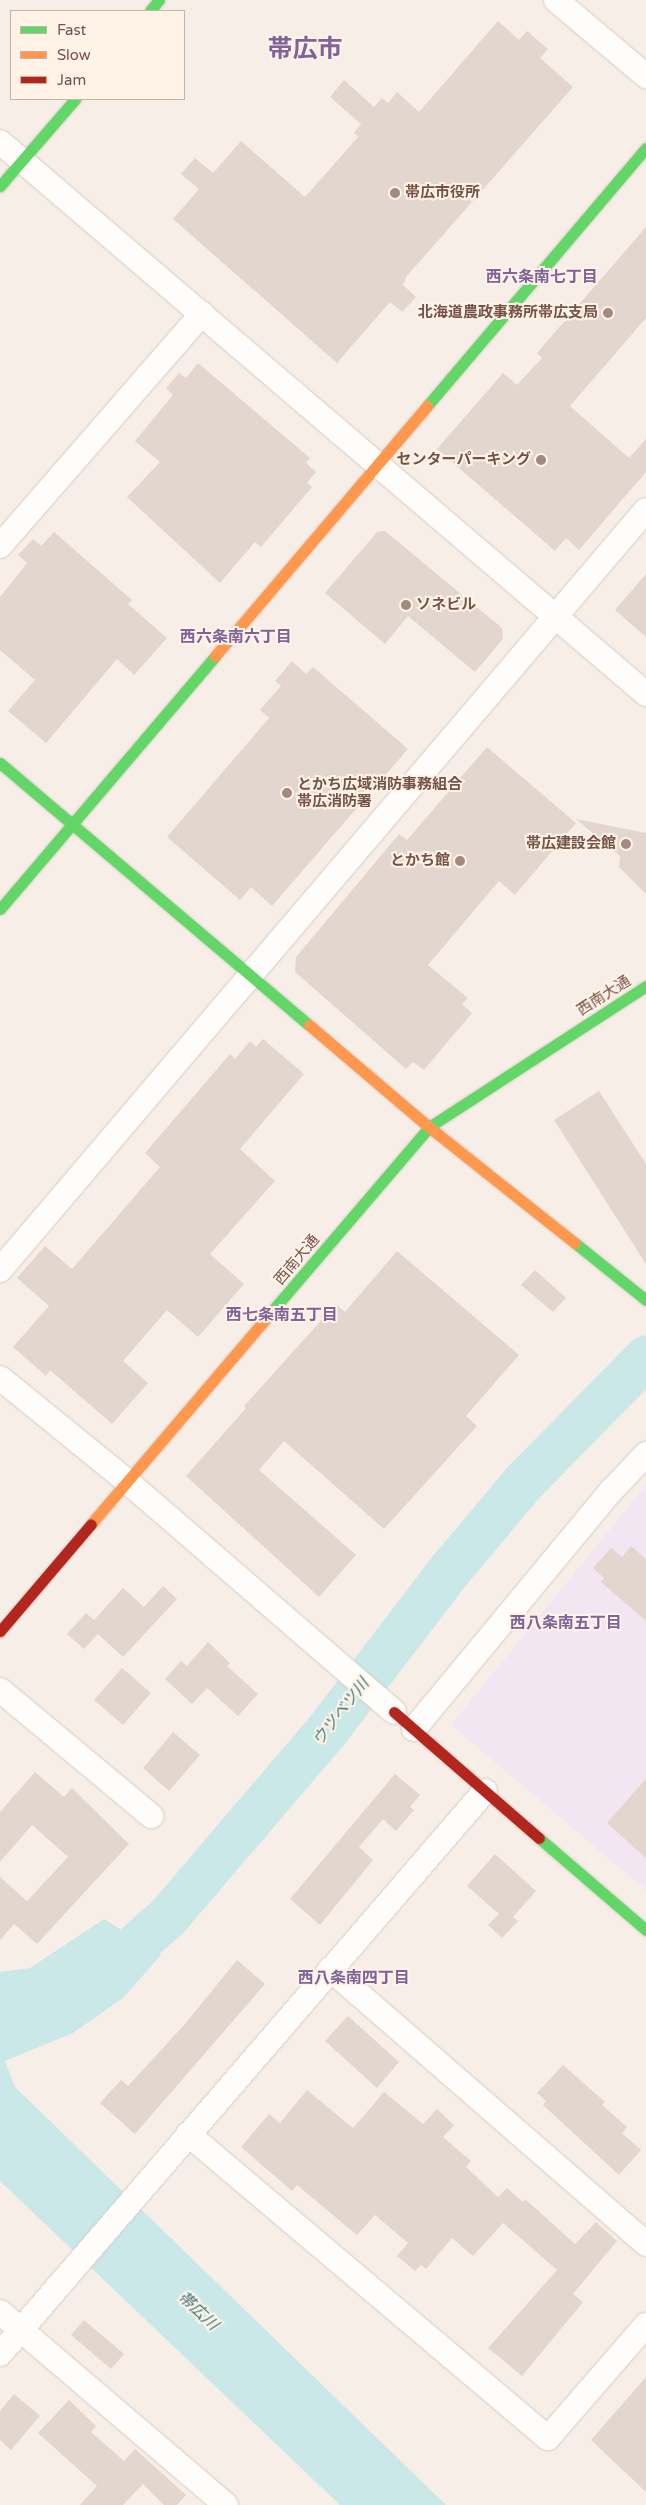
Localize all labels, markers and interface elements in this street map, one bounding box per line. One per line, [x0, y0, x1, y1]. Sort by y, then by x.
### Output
legend [10, 10, 185, 100]
text: Fast [57, 21, 86, 39]
district label: 帯広市 [268, 34, 342, 64]
text: Slow [57, 46, 91, 64]
text: Jam [57, 71, 86, 89]
place label: 帯広市役所 [405, 184, 480, 202]
marker: 帯広市役所 [389, 187, 401, 199]
district label: 西六条南七丁目 [486, 267, 598, 287]
place label: 北海道農政事務所帯広支局 [418, 304, 598, 322]
marker: 北海道農政事務所帯広支局 [602, 307, 614, 319]
place label: センターパーキング [396, 451, 531, 469]
marker: センターパーキング [535, 454, 547, 466]
place label: ソネビル [416, 596, 476, 614]
marker: ソネビル [400, 599, 412, 611]
district label: 西六条南六丁目 [180, 627, 292, 647]
place label: とかち広域消防事務組合 帯広消防署 [297, 775, 462, 810]
marker: とかち広域消防事務組合 帯広消防署 [281, 787, 293, 799]
place label: 帯広建設会館 [526, 835, 616, 853]
marker: 帯広建設会館 [620, 838, 632, 850]
place label: とかち館 [390, 852, 450, 870]
marker: とかち館 [454, 855, 466, 867]
street label: 西南大通 [574, 972, 634, 1020]
street label: 西南大通 [271, 1231, 323, 1289]
district label: 西七条南五丁目 [226, 1305, 338, 1325]
district label: 西八条南五丁目 [510, 1613, 622, 1633]
water label: ウツベツ川 [309, 1675, 373, 1749]
district label: 西八条南四丁目 [298, 1968, 410, 1988]
water label: 帯広川 [174, 2288, 222, 2334]

